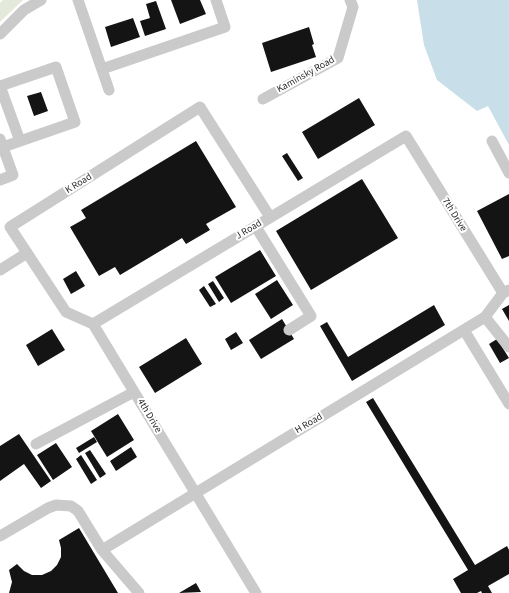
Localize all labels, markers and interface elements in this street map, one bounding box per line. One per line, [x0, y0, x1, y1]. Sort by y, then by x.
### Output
street label: Kaminsky Road [275, 54, 337, 96]
street label: K Road [63, 171, 95, 197]
street label: 7th Drive [439, 196, 469, 234]
street label: J Road [234, 218, 264, 242]
street label: 4th Drive [134, 397, 164, 435]
street label: H Road [293, 411, 325, 437]

